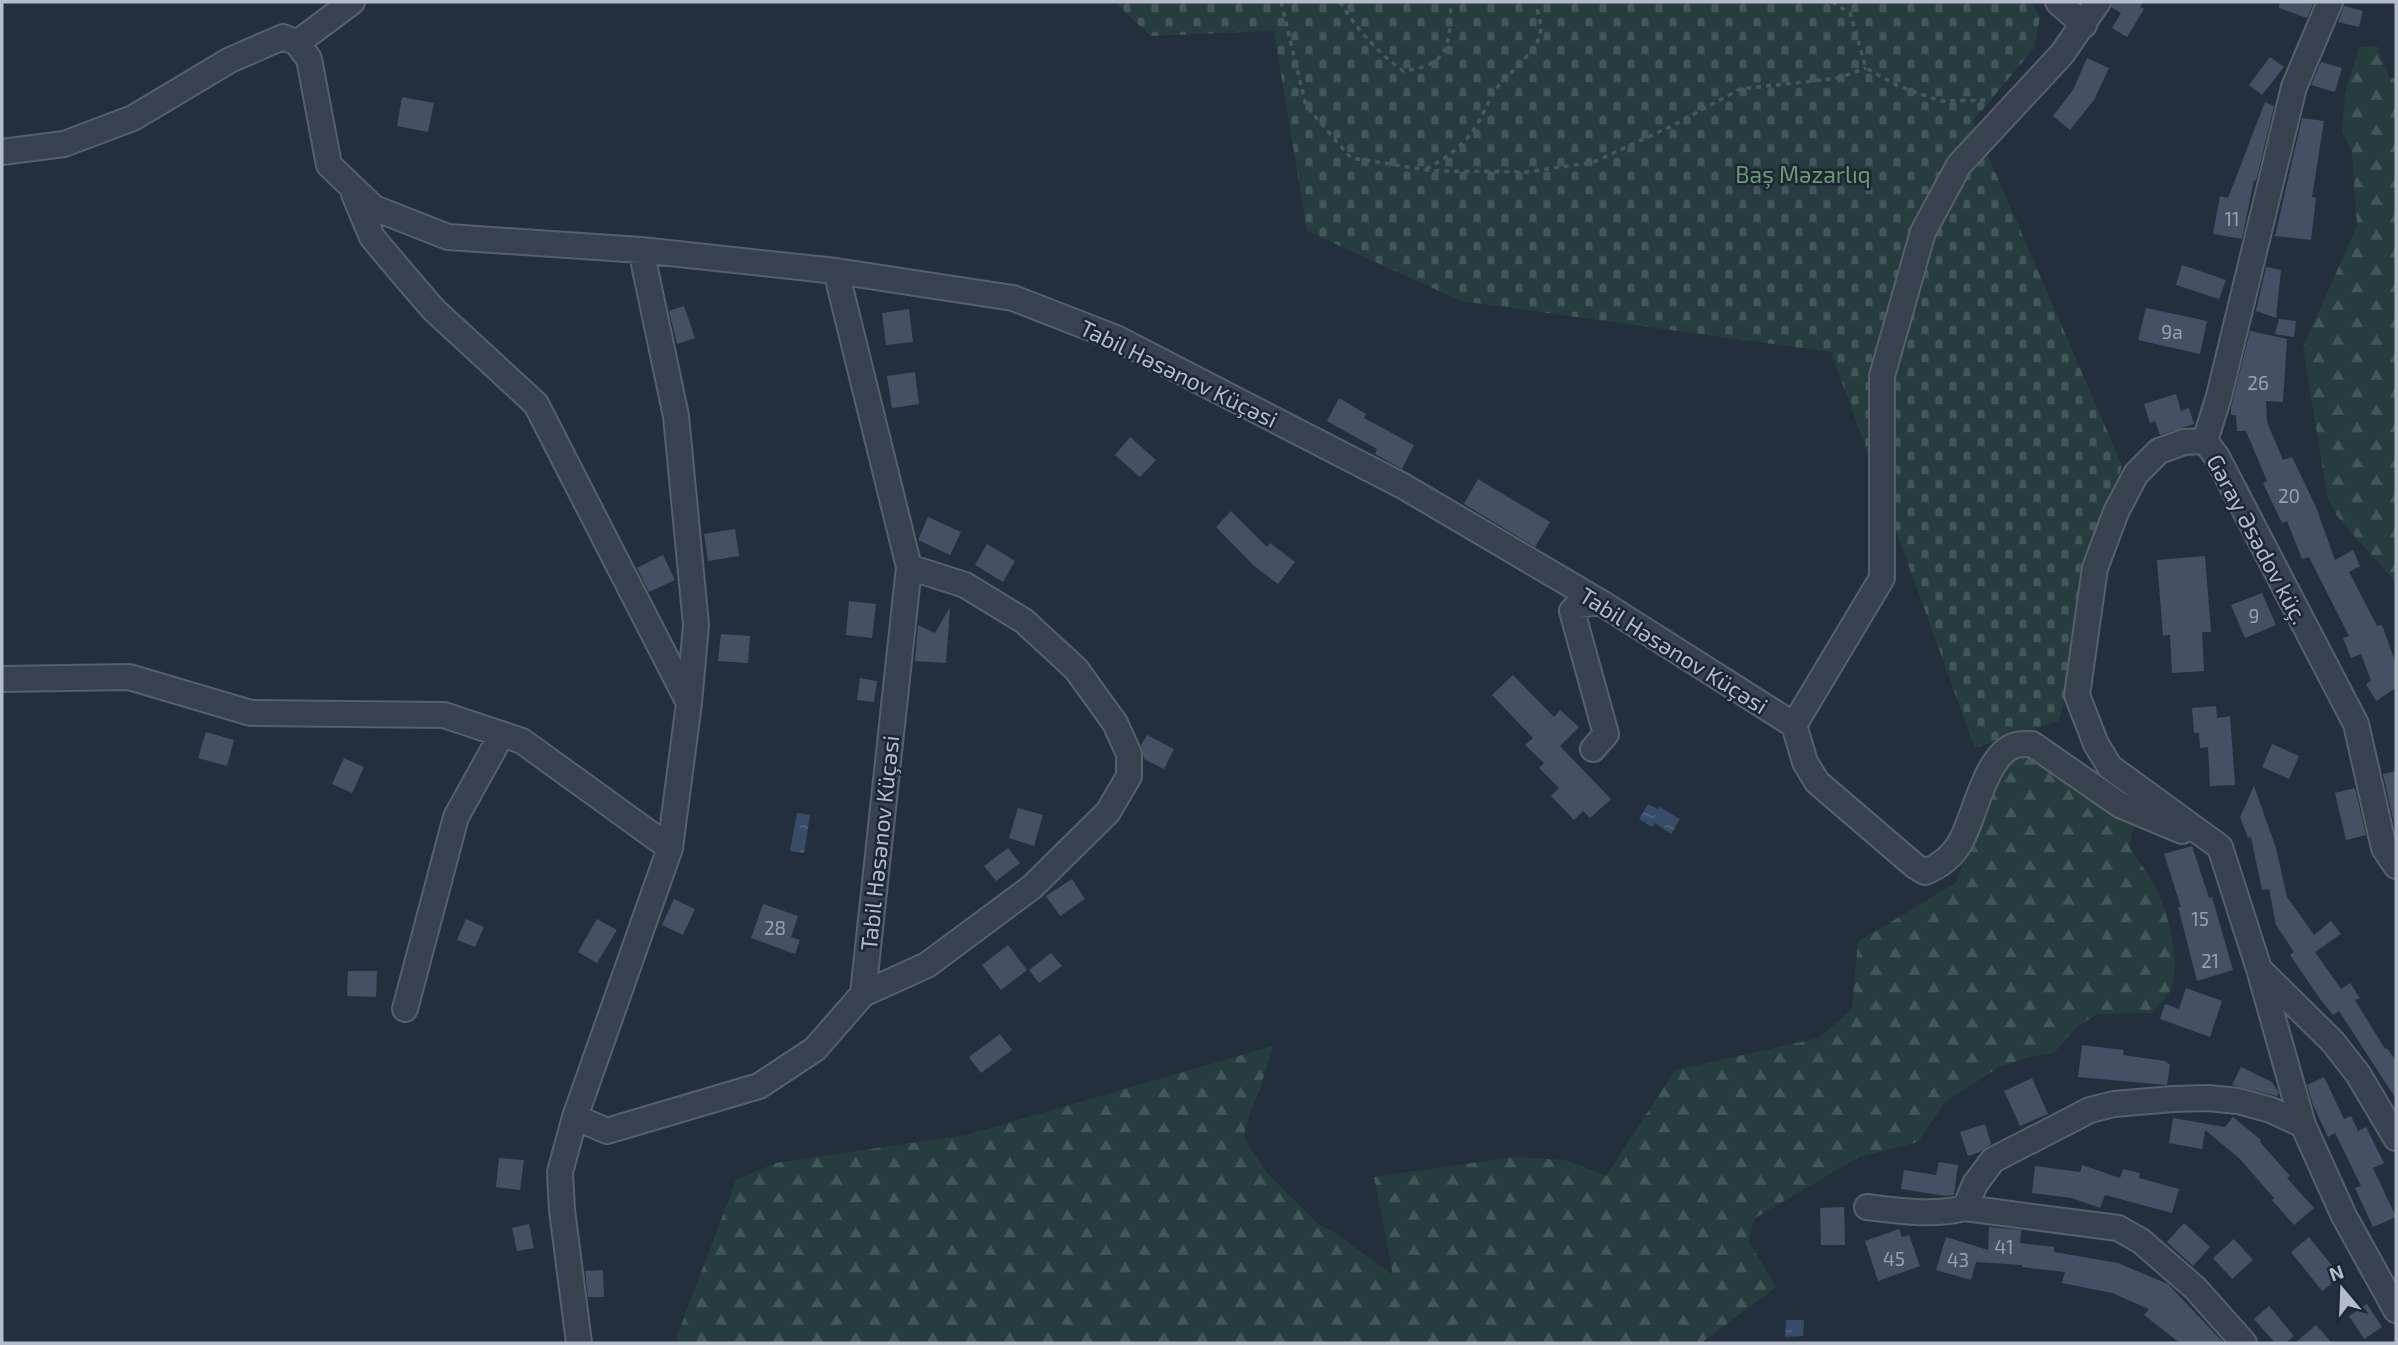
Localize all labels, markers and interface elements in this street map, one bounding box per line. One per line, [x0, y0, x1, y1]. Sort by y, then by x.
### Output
park label: Baş Məzarlıq [1735, 160, 1871, 189]
house number: 11 [2224, 207, 2240, 230]
street label: Tabil Həsənov Küçəsi [1075, 313, 1282, 434]
house number: 9а [2161, 320, 2183, 343]
house number: 26 [2247, 371, 2269, 394]
street label: Gəray Əsədov küç. [2201, 449, 2315, 629]
house number: 20 [2278, 484, 2300, 507]
street label: Tabil Həsənov Küçəsi [1574, 581, 1773, 720]
house number: 9 [2249, 604, 2259, 627]
street label: Tabil Həsənov Küçəsi [854, 734, 905, 952]
house number: 15 [2191, 907, 2209, 930]
house number: 28 [764, 916, 786, 939]
house number: 21 [2201, 949, 2219, 972]
house number: 41 [1994, 1235, 2014, 1258]
house number: 45 [1883, 1247, 1905, 1270]
house number: 43 [1947, 1248, 1969, 1271]
north arrow [2307, 1254, 2377, 1324]
text: N [2326, 1259, 2347, 1286]

